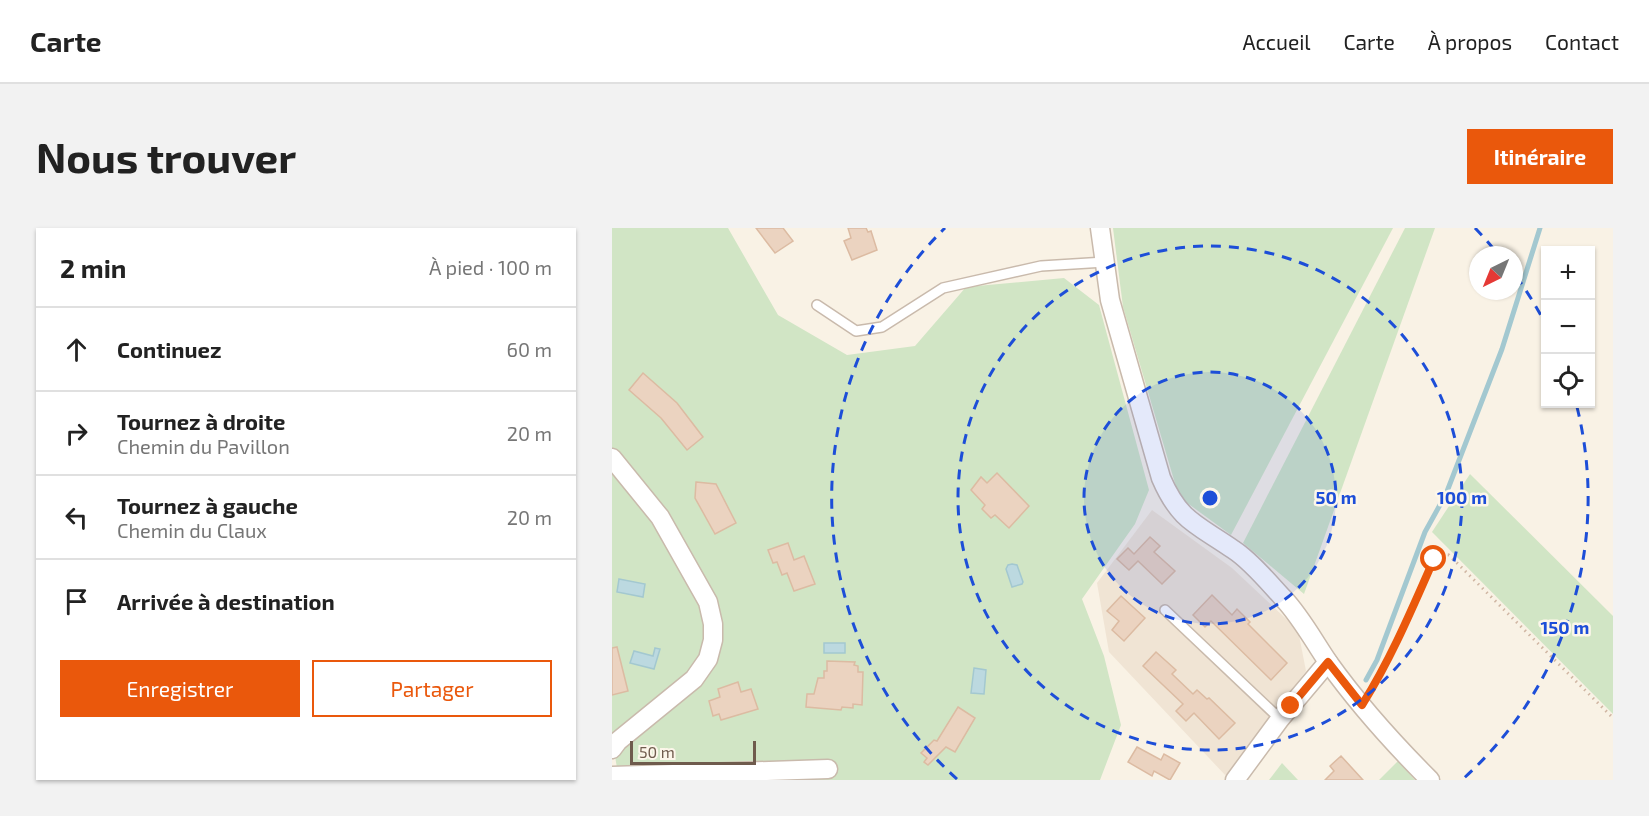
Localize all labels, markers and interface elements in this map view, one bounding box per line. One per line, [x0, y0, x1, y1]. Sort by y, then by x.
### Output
text: Carte [30, 24, 102, 58]
text: Accueil [1242, 29, 1311, 54]
text: Carte [1344, 29, 1395, 54]
text: À propos [1428, 29, 1512, 54]
text: Contact [1545, 29, 1619, 54]
button: Itinéraire [1467, 129, 1613, 184]
text: Nous trouver [36, 131, 296, 181]
north arrow [1469, 246, 1523, 300]
map controls [1541, 246, 1595, 408]
button: + [1541, 246, 1595, 300]
text: 2 min [60, 252, 126, 283]
text: À pied · 100 m [429, 255, 552, 279]
button: − [1541, 300, 1595, 354]
icon: ahead [60, 333, 93, 366]
text: Continuez [117, 336, 221, 362]
text: 60 m [507, 337, 552, 361]
button: locate [1541, 354, 1595, 408]
text: Tournez à droite [117, 408, 286, 434]
icon: right [60, 417, 93, 450]
text: 20 m [507, 421, 552, 445]
text: Chemin du Pavillon [117, 434, 290, 458]
text: 50 m [1315, 486, 1357, 508]
text: 100 m [1437, 486, 1487, 508]
centre of rings [1200, 488, 1220, 508]
text: Tournez à gauche [117, 492, 298, 518]
icon: left [60, 501, 93, 534]
text: 20 m [507, 505, 552, 529]
text: Chemin du Claux [117, 518, 267, 542]
route start [1420, 545, 1446, 571]
icon: arrive [60, 585, 93, 618]
text: Arrivée à destination [117, 588, 335, 614]
text: 150 m [1541, 616, 1589, 638]
button: Enregistrer [60, 660, 300, 717]
button: Partager [312, 660, 552, 717]
route end [1277, 692, 1303, 718]
scale bar [630, 738, 756, 766]
text: 50 m [639, 742, 675, 761]

